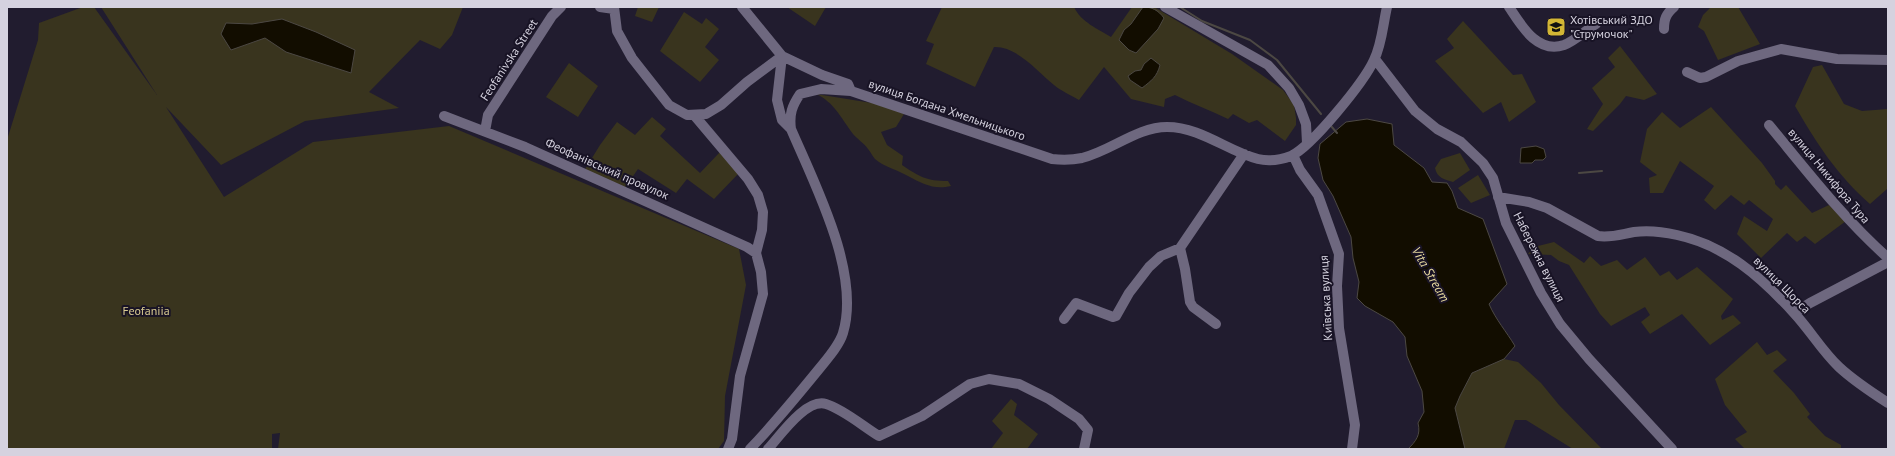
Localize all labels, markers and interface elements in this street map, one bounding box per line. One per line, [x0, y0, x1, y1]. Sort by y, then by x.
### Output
place label: Хотівський ЗДО "Струмочок" [1570, 12, 1653, 41]
street label: Feofanivska Street [477, 16, 541, 103]
school or university icon: Хотівський ЗДО "Струмочок" [1545, 16, 1567, 38]
street label: вулиця Богдана Хмельницького [867, 76, 1028, 143]
street label: вулиця Никифора Тура [1785, 125, 1874, 226]
street label: Феофанівський провулок [543, 135, 671, 203]
street label: Набережна вулиця [1510, 209, 1569, 304]
water label: Vita Stream [1408, 243, 1453, 305]
street label: вулиця Щорса [1751, 253, 1814, 316]
street label: Київська вулиця [1316, 255, 1335, 341]
park label: Feofaniia [122, 303, 170, 318]

